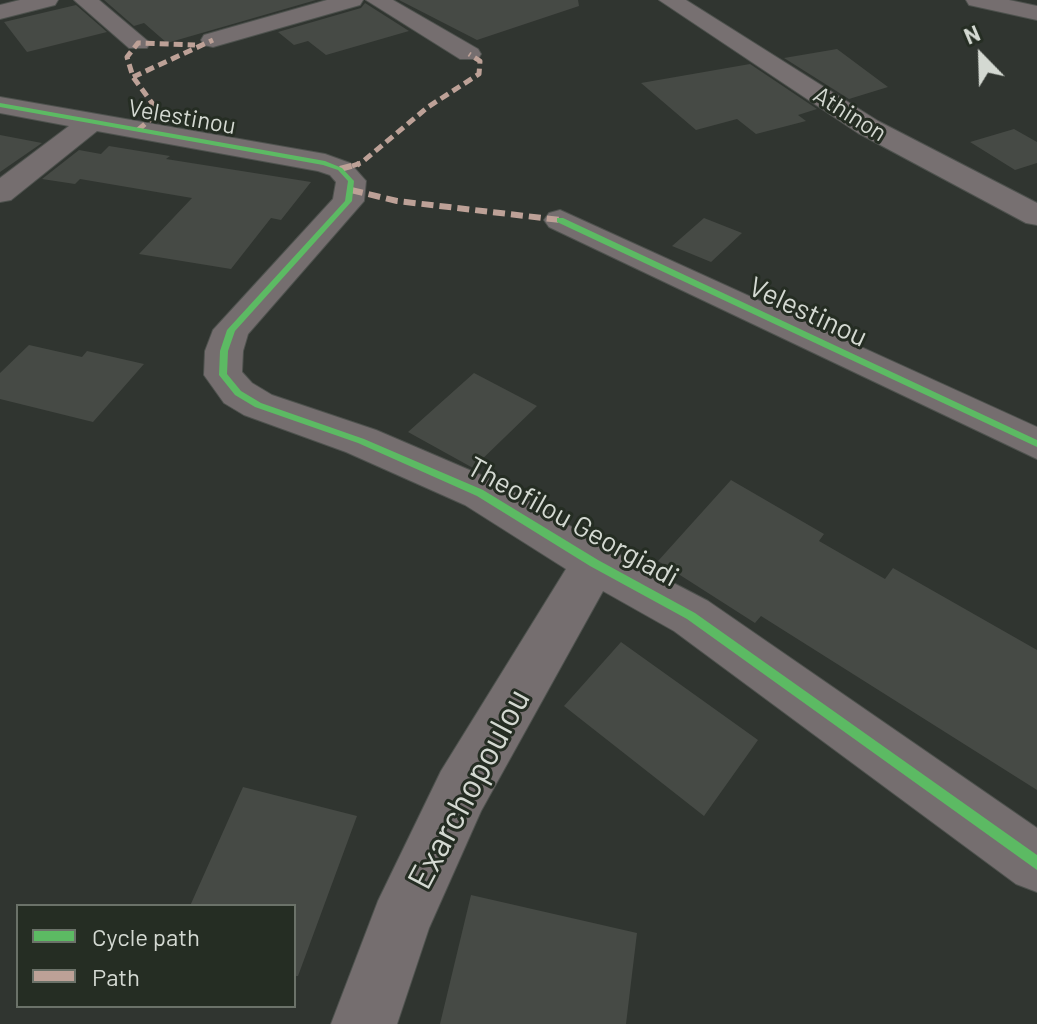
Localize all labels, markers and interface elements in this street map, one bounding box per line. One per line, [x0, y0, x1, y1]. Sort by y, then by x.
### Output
north arrow [941, 16, 1021, 96]
text: N [960, 19, 983, 49]
street label: Athinon [808, 80, 892, 148]
street label: Velestinou [126, 93, 238, 141]
street label: Velestinou [743, 270, 873, 354]
street label: Theofilou Georgiadi [461, 450, 685, 594]
street label: Exarchopoulou [399, 682, 539, 896]
legend [16, 904, 296, 1008]
text: Cycle path [92, 922, 200, 951]
text: Path [92, 962, 140, 991]

